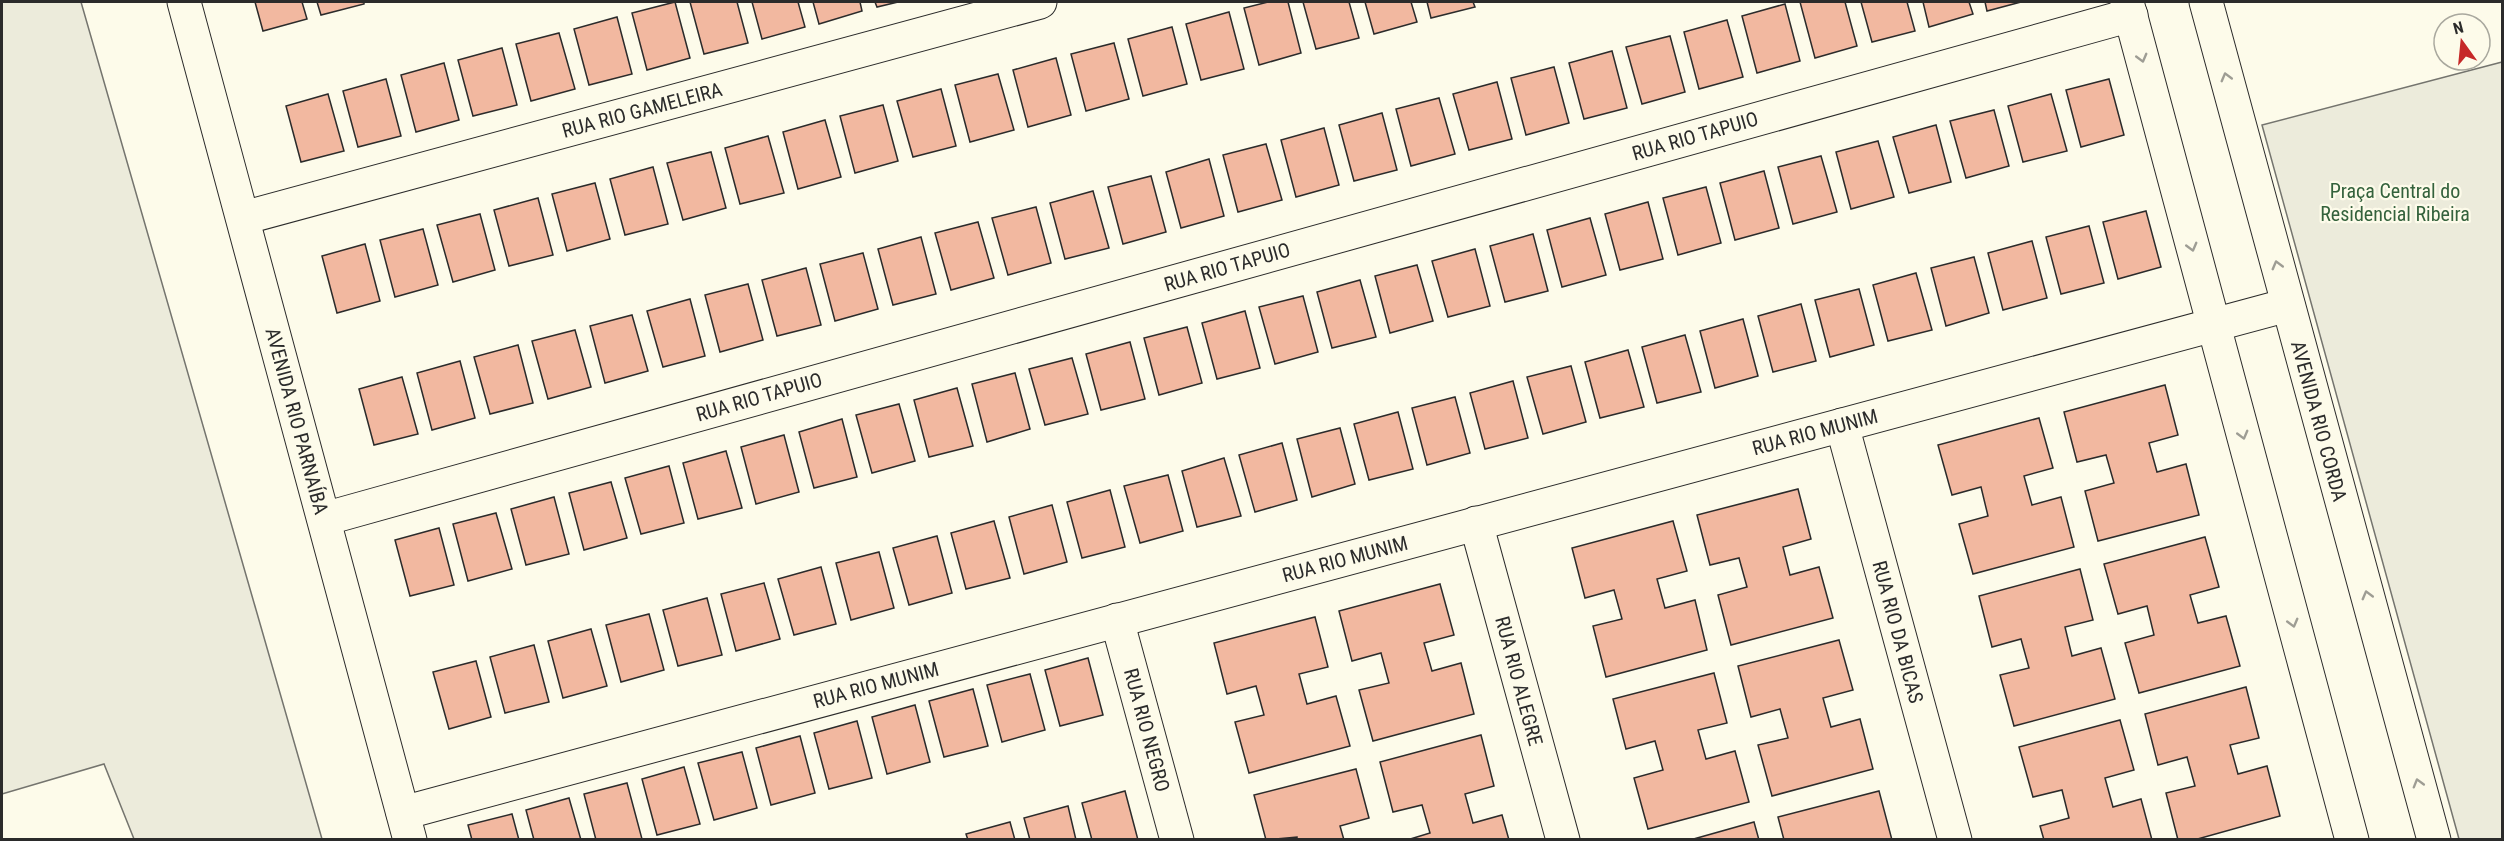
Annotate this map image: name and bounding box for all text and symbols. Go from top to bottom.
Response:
north arrow [2432,12,2492,72]
text: N [2451,18,2465,38]
one-way arrow [2135,53,2148,63]
one-way arrow [2221,72,2233,83]
street label: RUA RIO GAMELEIRA [559,77,725,143]
street label: RUA RIO TAPUIO [1629,107,1761,165]
park label: Praça Central do Residencial Ribeira [2320,179,2470,226]
street label: RUA RIO TAPUIO [1161,238,1293,296]
one-way arrow [2185,241,2198,251]
one-way arrow [2272,260,2284,271]
street label: AVENIDA RIO PARNAÍBA [261,325,334,517]
street label: AVENIDA RIO CORDA [2286,338,2352,504]
street label: RUA RIO TAPUIO [693,368,825,426]
street label: RUA RIO MUNIM [1750,404,1880,460]
one-way arrow [2235,430,2248,440]
street label: RUA RIO MUNIM [1280,531,1410,587]
street label: RUA RIO DA BICAS [1867,558,1929,706]
one-way arrow [2362,590,2374,601]
street label: RUA RIO ALEGRE [1490,613,1548,749]
one-way arrow [2286,618,2299,628]
street label: RUA RIO MUNIM [811,657,941,713]
street label: RUA RIO NEGRO [1119,666,1175,794]
one-way arrow [2413,778,2426,788]

